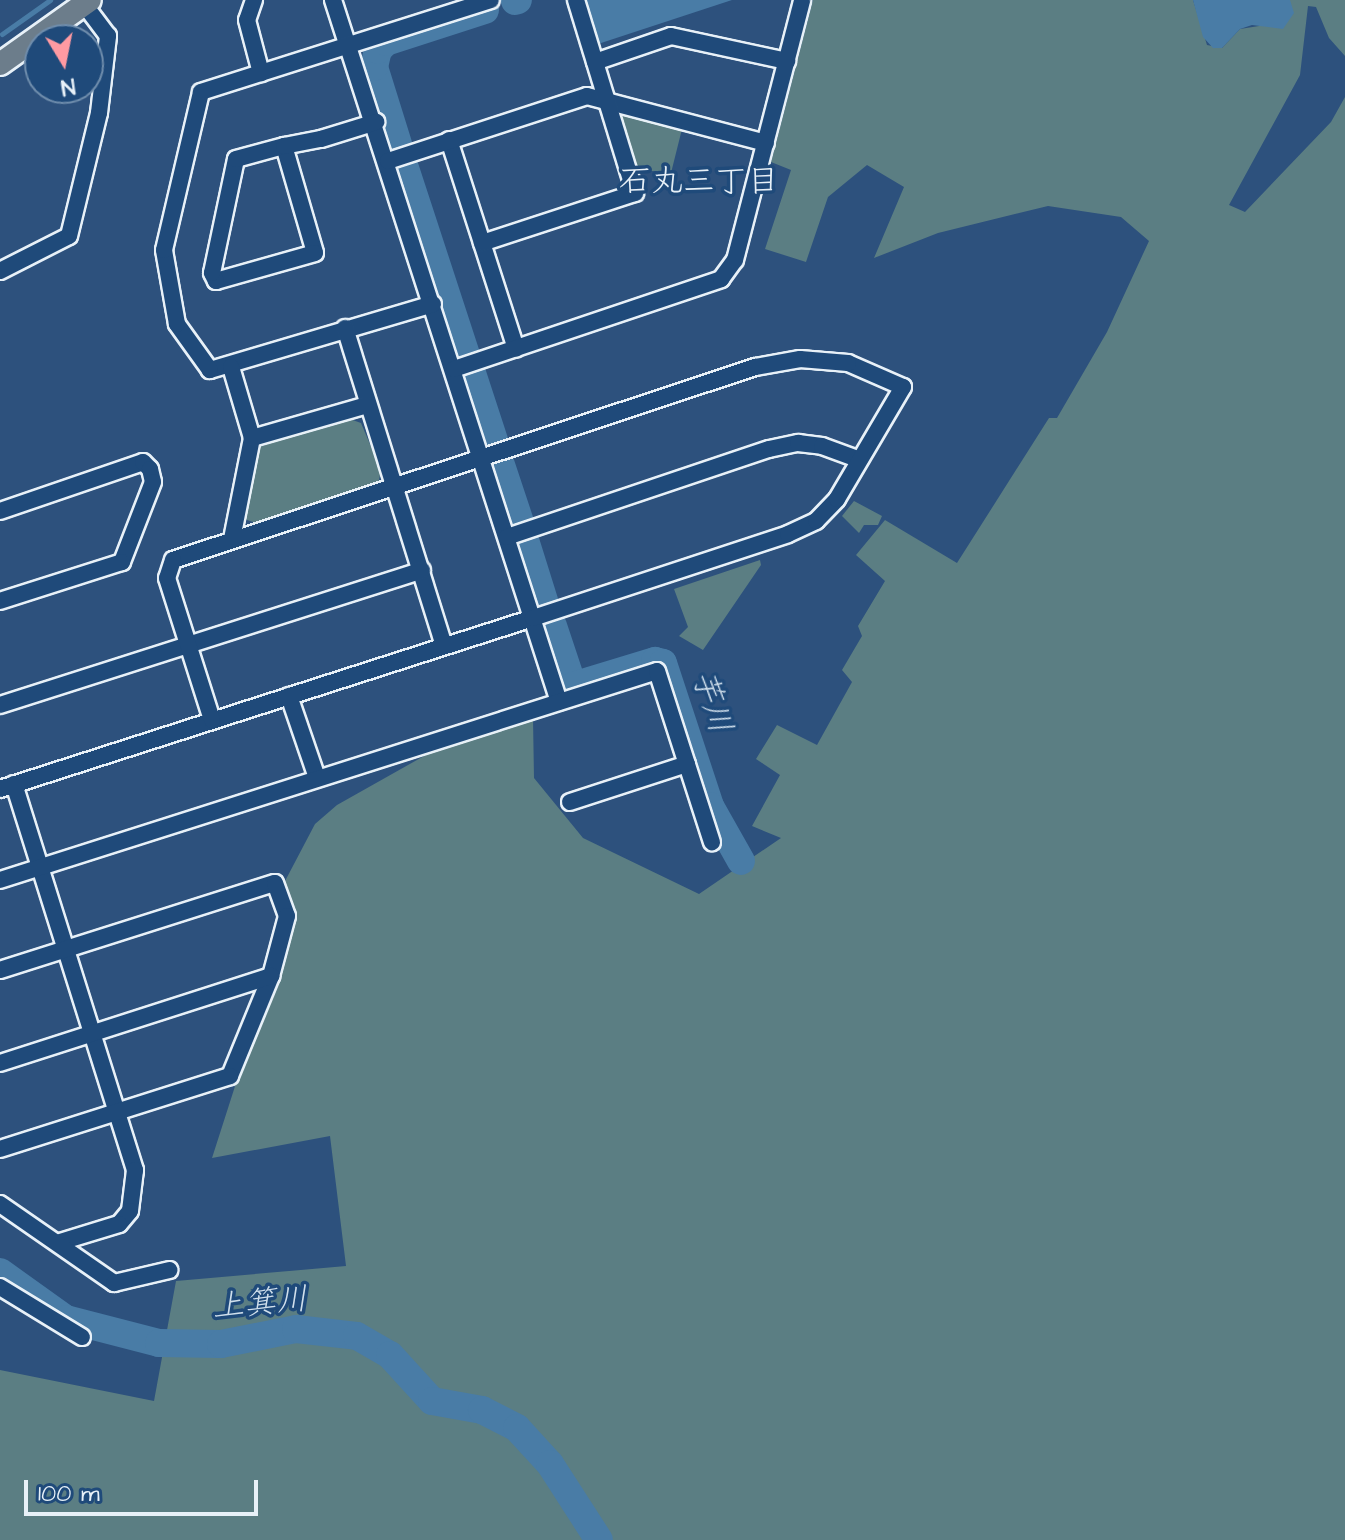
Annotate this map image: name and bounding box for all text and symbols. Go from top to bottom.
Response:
north arrow [24,24,104,104]
text: N [58,70,77,103]
district label: 石丸三丁目 [619,163,779,201]
water label: 芋川 [683,666,739,738]
water label: 上箕川 [211,1281,309,1327]
scale bar [28,1464,262,1514]
text: 100 m [38,1477,100,1511]

